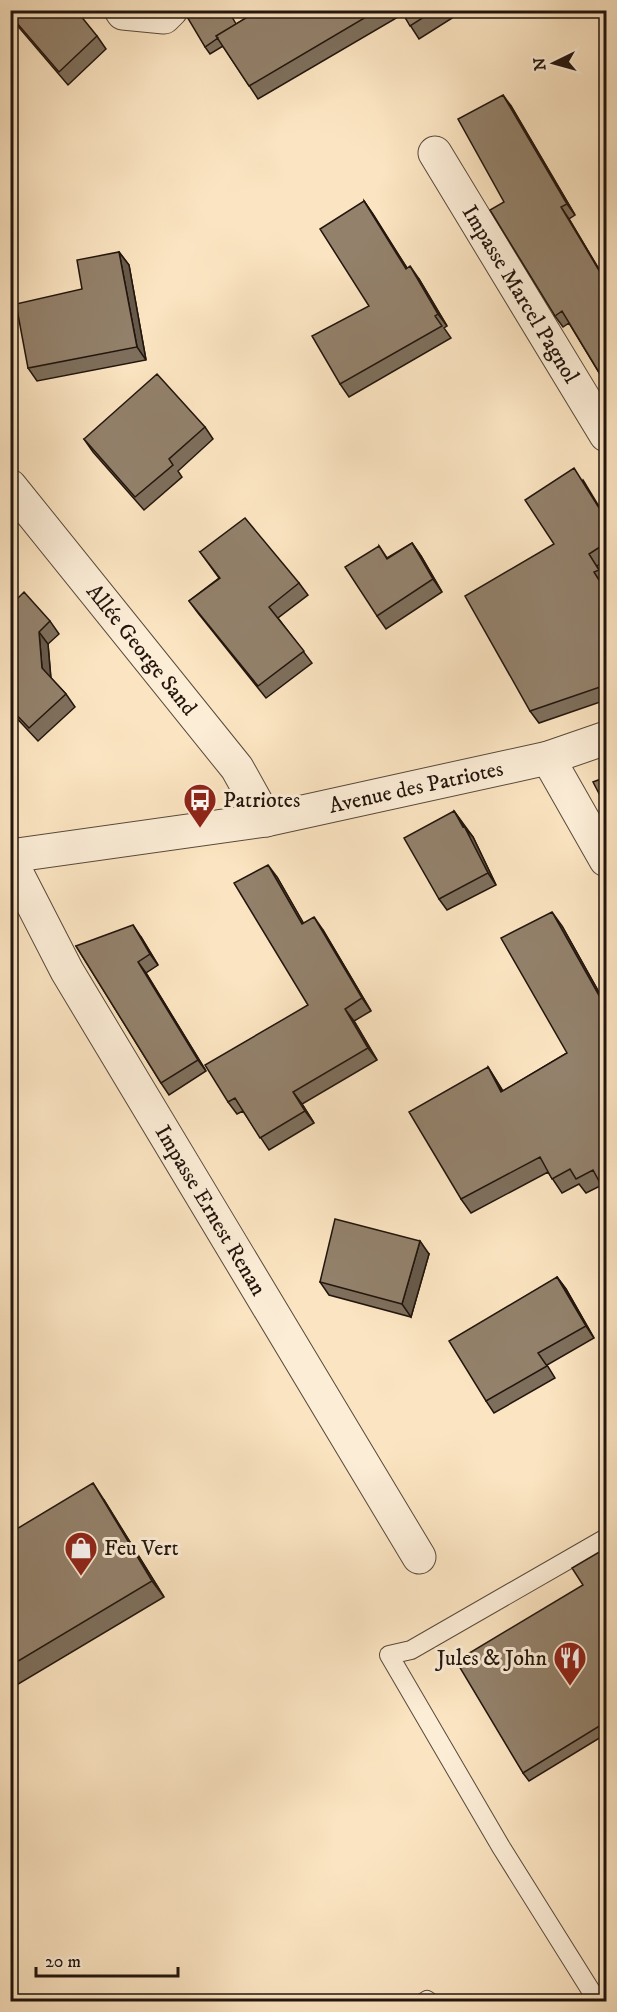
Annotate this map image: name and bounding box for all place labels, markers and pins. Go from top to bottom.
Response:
bus stop icon: Patriotes [182,782,218,829]
place label: Patriotes [223,787,300,814]
shop icon: Feu Vert [63,1530,99,1577]
place label: Feu Vert [104,1535,179,1562]
restaurant icon: Jules & John [552,1640,588,1687]
place label: Jules & John [435,1645,547,1672]

